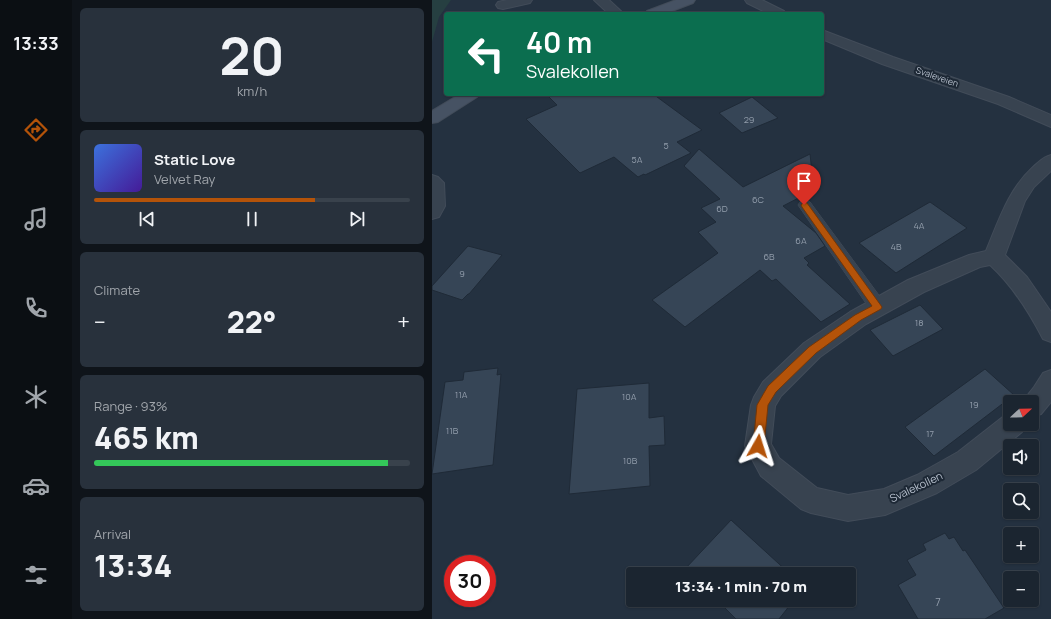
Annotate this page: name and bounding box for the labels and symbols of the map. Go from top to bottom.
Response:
street label: Svaleveien [914,63,960,90]
house number: 29 [744,113,754,126]
house number: 5 [663,139,669,152]
house number: 5A [632,153,643,166]
pin [787,164,821,205]
house number: 6C [752,193,765,206]
house number: 6D [716,202,728,215]
house number: 4A [913,219,925,232]
house number: 6A [795,234,807,247]
house number: 4B [891,240,902,253]
house number: 6B [763,250,775,263]
house number: 9 [459,267,465,280]
house number: 18 [915,316,923,329]
house number: 11A [455,388,468,401]
house number: 10A [622,390,637,403]
north arrow [1003,395,1039,431]
house number: 19 [969,398,979,411]
house number: 11B [446,424,459,437]
position arrow [737,425,779,467]
house number: 17 [926,427,934,440]
house number: 10B [623,454,638,467]
street label: Svalekollen [887,468,945,505]
speed limit sign: 30 [444,555,496,607]
house number: 7 [935,594,941,609]

